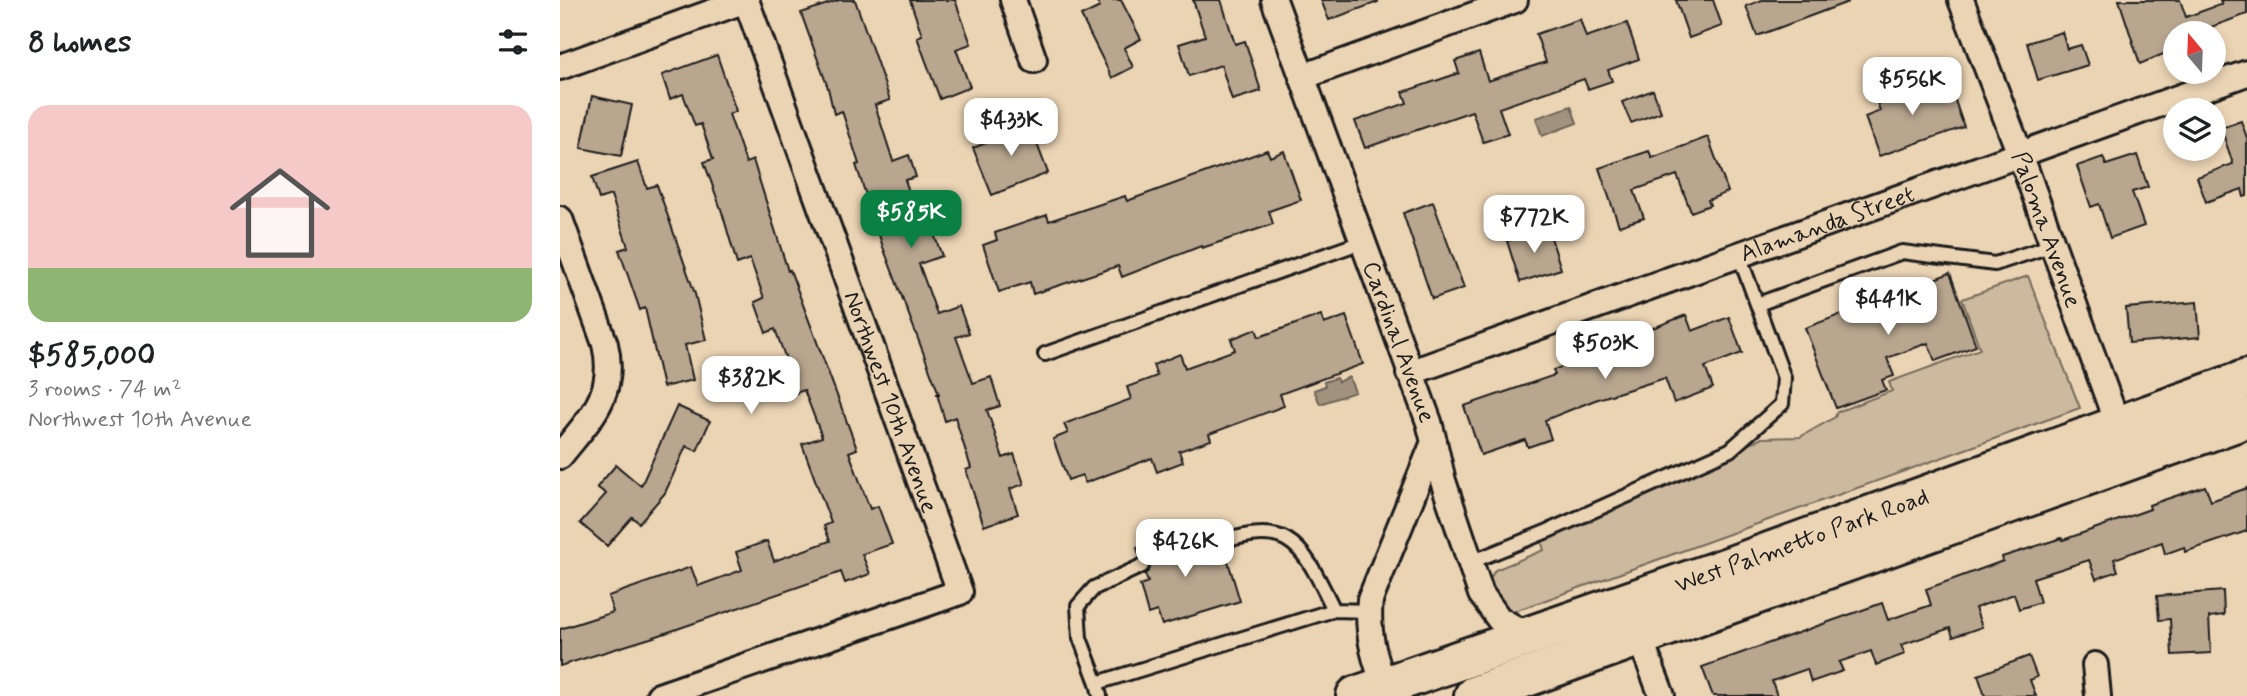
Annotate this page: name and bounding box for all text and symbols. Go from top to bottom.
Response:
north arrow [2163,21,2226,84]
map controls [2163,21,2226,161]
text: 8 homes [28,23,131,62]
icon: filters [494,23,532,61]
pin: $556K [1863,58,1961,117]
text: $556K [1879,65,1945,95]
button: layers [2163,98,2226,161]
pin: $433K [962,99,1060,158]
text: $433K [980,106,1042,136]
street label: Paloma Avenue [2003,148,2088,312]
icon: home [217,150,343,276]
street label: Alamanda Street [1736,179,1919,270]
pin: $585K [862,190,960,250]
pin: $772K [1485,196,1583,255]
text: $585K [877,198,945,228]
text: $772K [1500,203,1569,233]
street label: Cardinal Avenue [1354,257,1442,427]
pin: $441K [1839,278,1937,337]
text: $441K [1855,285,1921,315]
street label: Northwest 10th Avenue [836,287,944,518]
pin: $503K [1556,322,1654,381]
text: $503K [1572,329,1638,359]
text: $585,000 [28,336,155,375]
pin: $382K [702,356,800,416]
text: $382K [718,364,784,394]
text: 3 rooms · 74 m² [28,375,182,405]
text: Northwest 10th Avenue [28,405,252,435]
street label: West Palmetto Park Road [1671,482,1933,601]
pin: $426K [1136,520,1234,579]
text: $426K [1152,527,1218,557]

